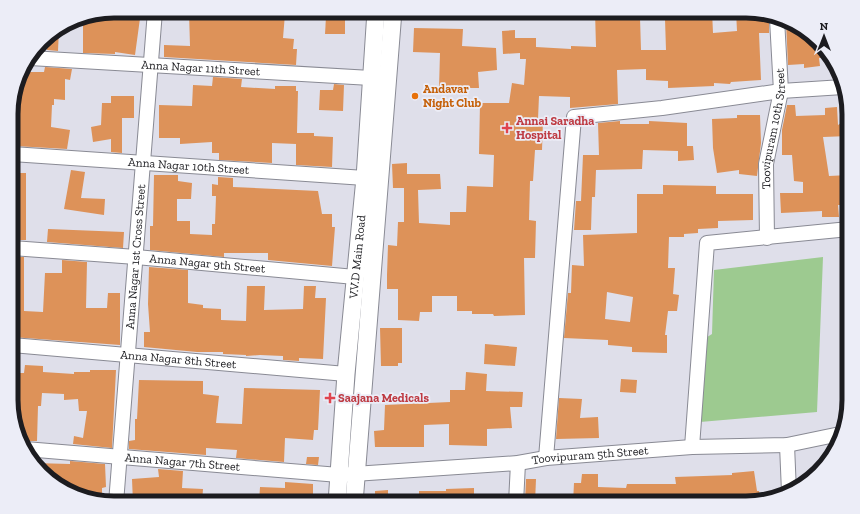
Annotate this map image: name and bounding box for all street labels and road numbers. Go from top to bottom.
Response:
street label: Anna Nagar 11th Street [141,58,261,79]
street label: Toovipuram 10th Street [759,67,788,189]
street label: Anna Nagar 10th Street [128,155,250,177]
street label: Anna Nagar 1st Cross Street [123,183,148,330]
street label: V.V.D Main Road [346,214,368,300]
street label: Anna Nagar 9th Street [149,251,266,276]
street label: Anna Nagar 8th Street [120,347,237,371]
street label: Toovipuram 5th Street [530,443,649,467]
street label: Anna Nagar 7th Street [124,450,241,474]

